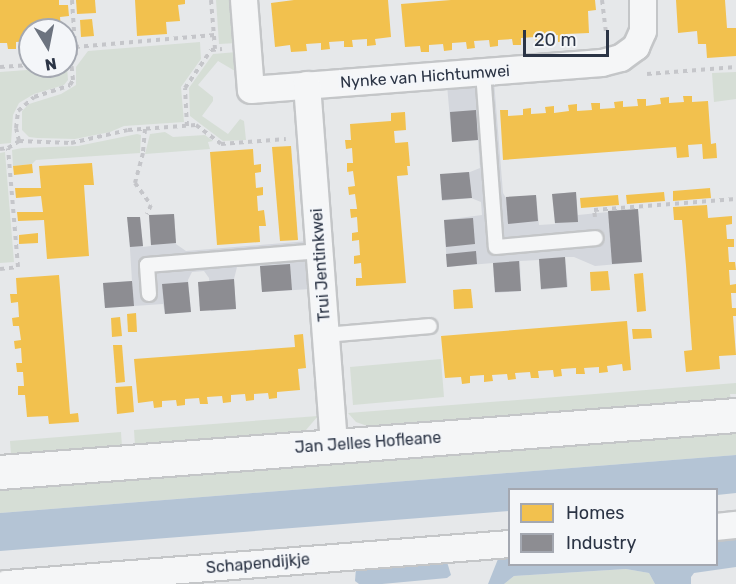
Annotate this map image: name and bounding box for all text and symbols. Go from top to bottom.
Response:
north arrow [18,18,78,78]
scale bar [526,18,612,56]
text: 20 m [534,29,576,51]
text: N [44,54,58,75]
street label: Nynke van Hichtumwei [339,61,511,93]
street label: Trui Jentinkwei [307,208,335,322]
street label: Jan Jelles Hofleane [294,428,442,458]
legend [508,488,718,566]
text: Homes [566,502,624,524]
text: Industry [566,532,636,554]
street label: Schapendijkje [205,550,311,578]

